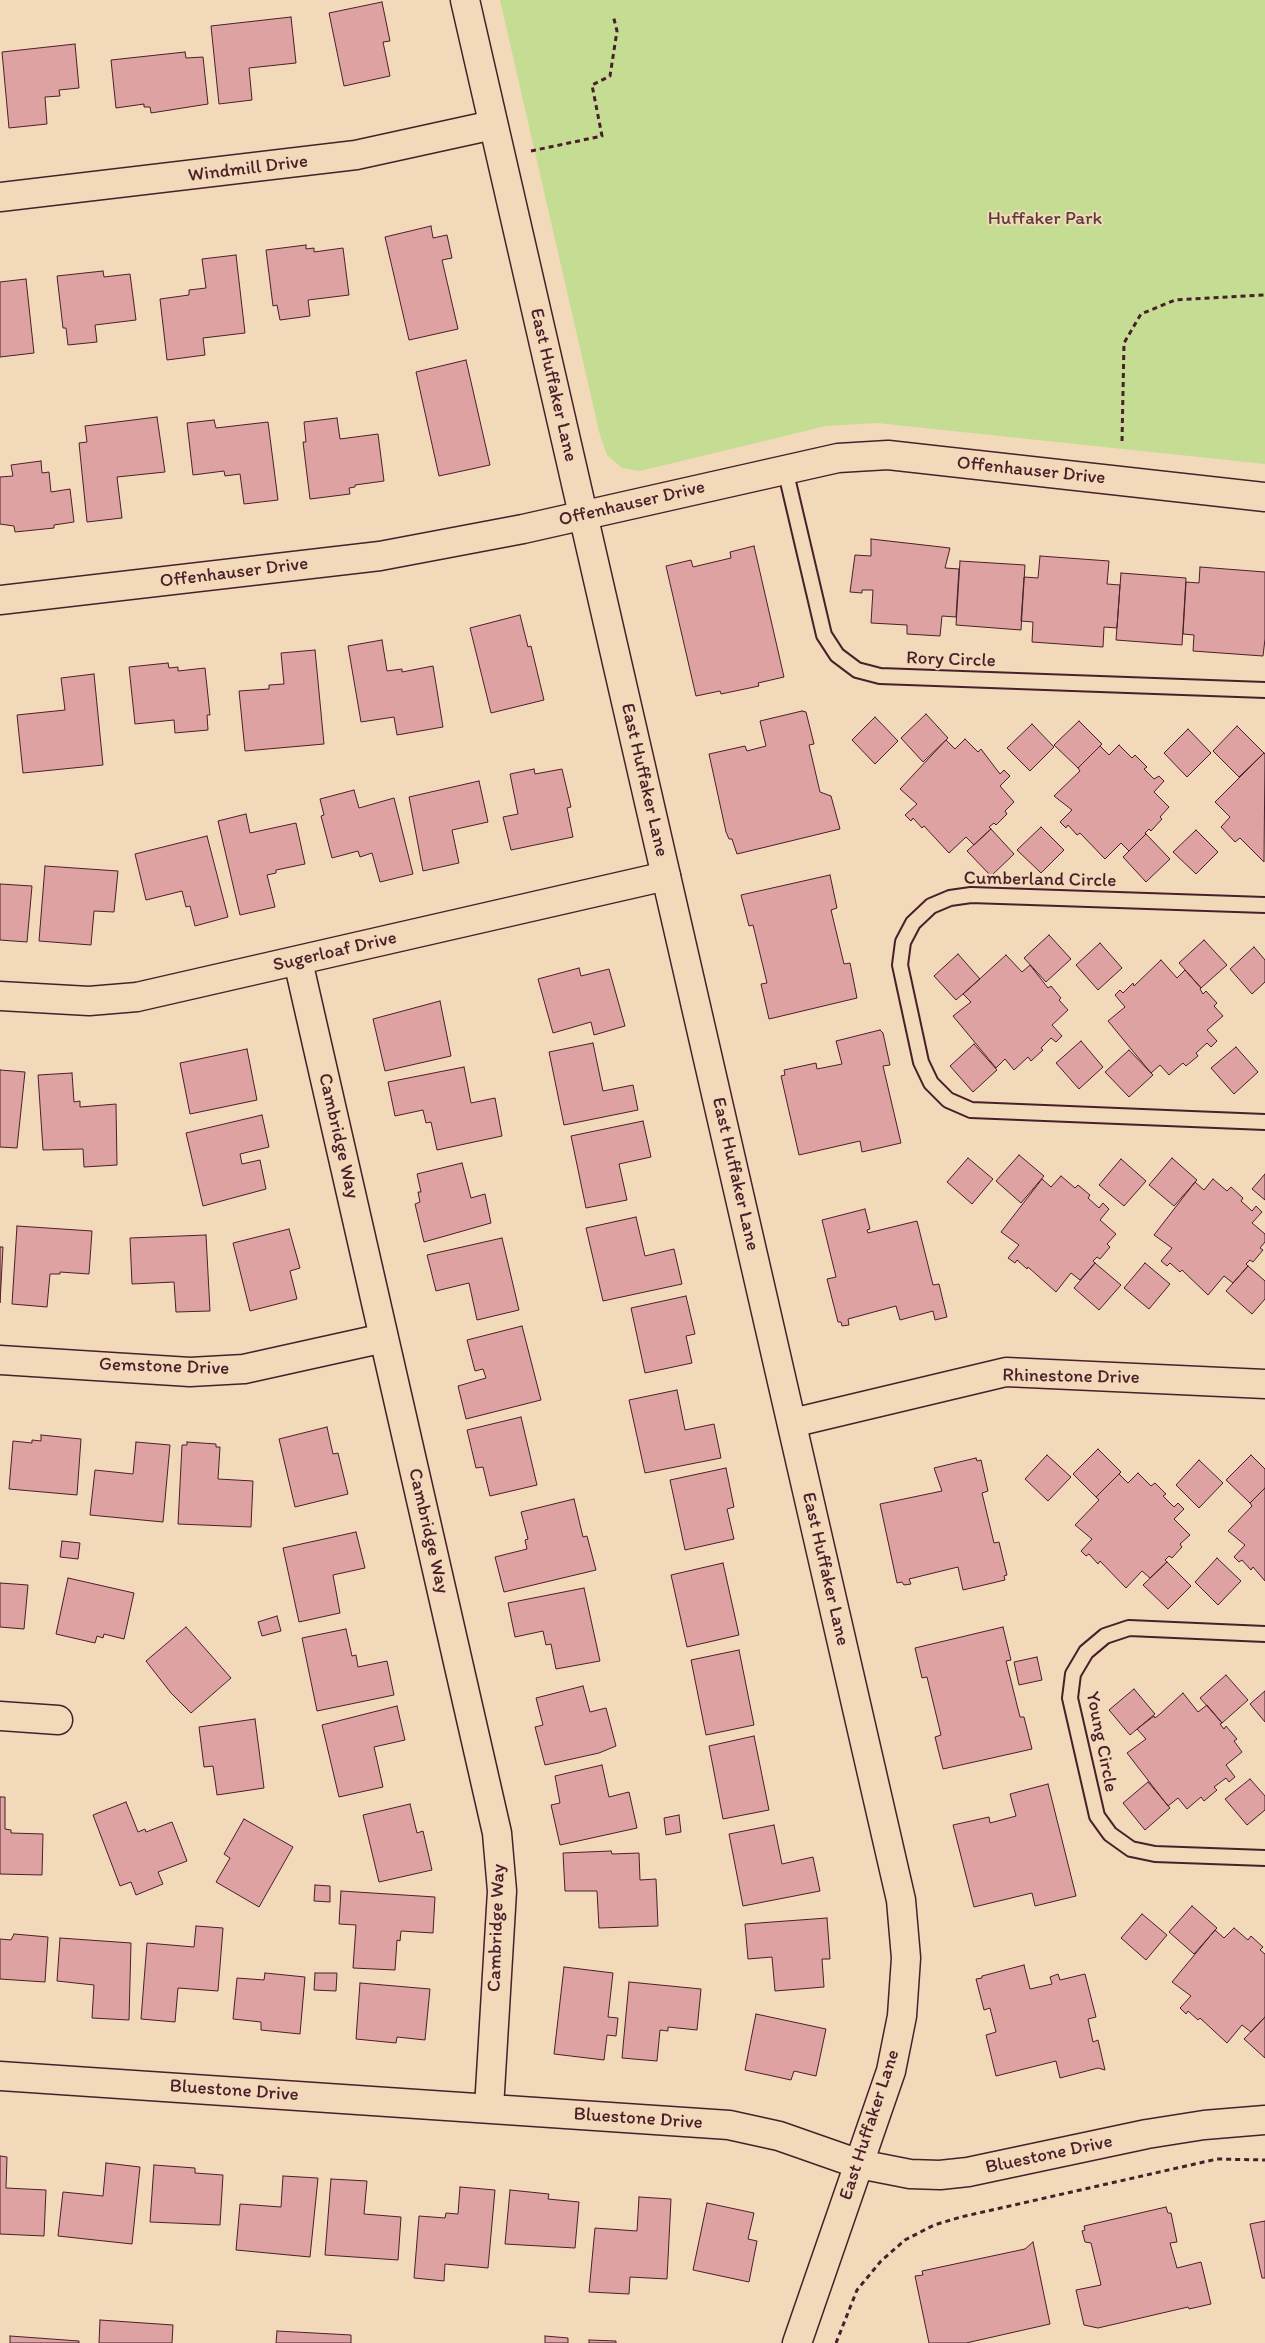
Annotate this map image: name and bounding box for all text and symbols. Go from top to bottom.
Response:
street label: Windmill Drive [187,150,309,188]
park label: Huffaker Park [988,208,1102,230]
street label: East Huffaker Lane [524,306,582,464]
street label: Offenhauser Drive [956,452,1106,490]
street label: Offenhauser Drive [557,476,707,532]
street label: Offenhauser Drive [159,553,309,593]
street label: Rory Circle [906,647,996,673]
street label: East Huffaker Lane [615,701,673,859]
street label: Cumberland Circle [963,867,1117,893]
street label: Sugerloaf Drive [271,927,399,977]
street label: Cambridge Way [312,1071,364,1201]
street label: East Huffaker Lane [706,1095,764,1253]
street label: Gemstone Drive [98,1353,230,1381]
street label: Rhinestone Drive [1002,1364,1140,1390]
street label: Cambridge Way [402,1466,454,1596]
street label: East Huffaker Lane [796,1490,854,1648]
street label: Young Circle [1080,1690,1122,1794]
street label: Cambridge Way [483,1864,511,1992]
street label: East Huffaker Lane [835,2047,905,2203]
street label: Bluestone Drive [169,2075,299,2107]
street label: Bluestone Drive [573,2103,703,2135]
street label: Bluestone Drive [983,2130,1115,2180]

